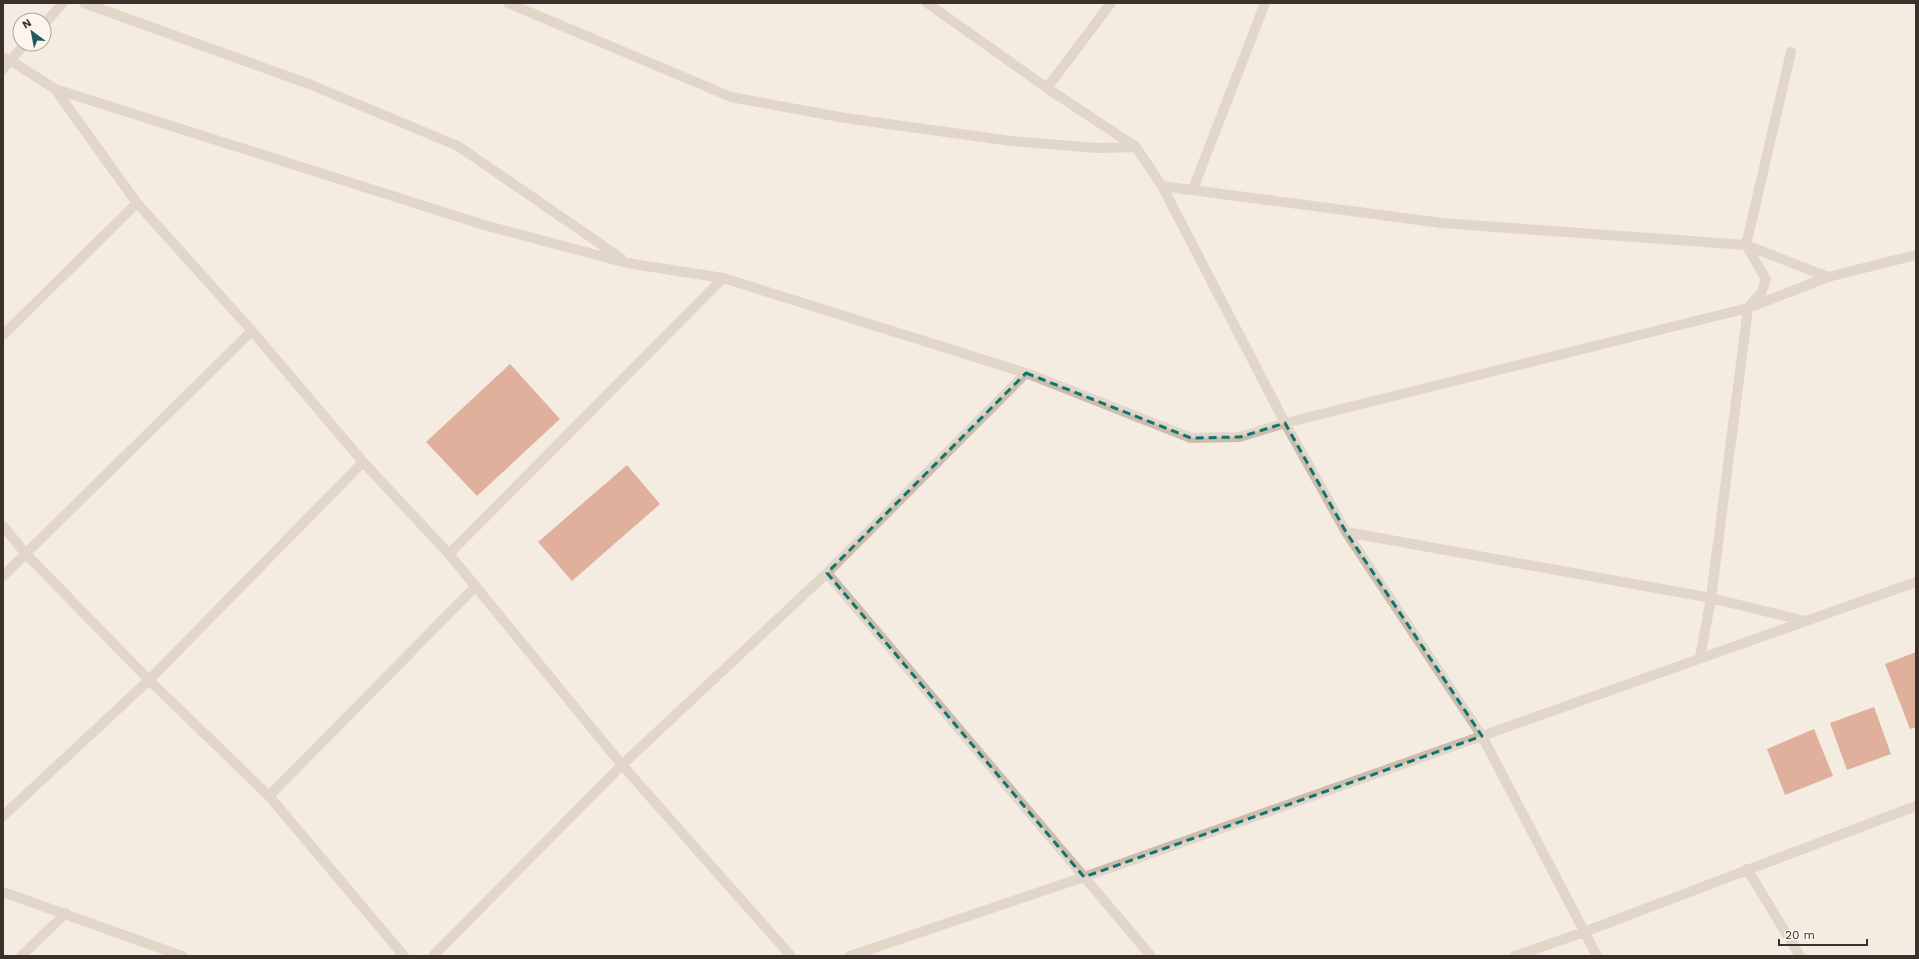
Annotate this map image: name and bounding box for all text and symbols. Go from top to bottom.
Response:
north arrow [12,12,52,52]
text: N [20,16,34,32]
scale bar [1779,921,1867,947]
text: 20 m [1785,928,1815,942]

